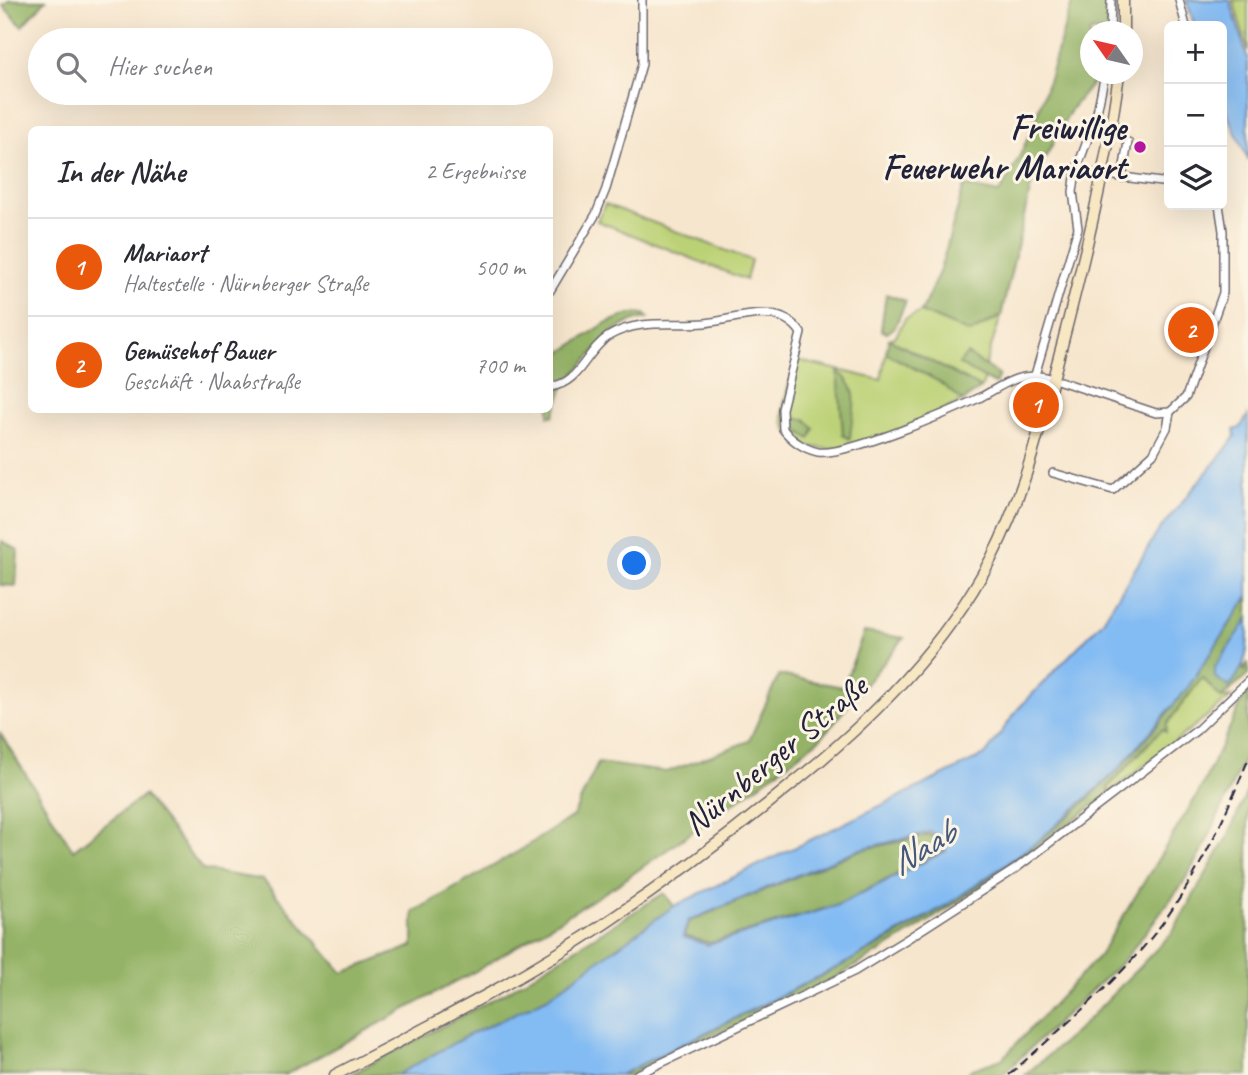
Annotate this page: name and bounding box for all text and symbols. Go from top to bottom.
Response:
north arrow [1080,21,1143,84]
map controls [1164,21,1227,210]
button: + [1164,21,1227,84]
search box [28,28,553,105]
icon: search [52,48,90,86]
text: Hier suchen [108,50,212,83]
button: − [1164,84,1227,147]
place label: Freiwillige Feuerwehr Mariaort [882,105,1129,190]
marker: Freiwillige Feuerwehr Mariaort [1132,139,1148,155]
button: layers [1164,147,1227,210]
text: In der Nähe [56,153,185,191]
text: 2 Ergebnisse [425,157,525,186]
text: Mariaort [123,236,206,269]
text: 1 [74,253,84,282]
text: 500 m [476,253,525,282]
text: Haltestelle · Nürnberger Straße [123,269,368,298]
pin: 2 [1168,304,1214,356]
text: Gemüsehof Bauer [123,334,274,367]
text: 2 [74,351,84,380]
text: 700 m [476,351,525,380]
text: Geschäft · Naabstraße [123,367,300,396]
pin: 1 [1013,379,1059,431]
your location [617,546,651,580]
street label: Nürnberger Straße [673,663,879,845]
water label: Naab [880,806,968,885]

